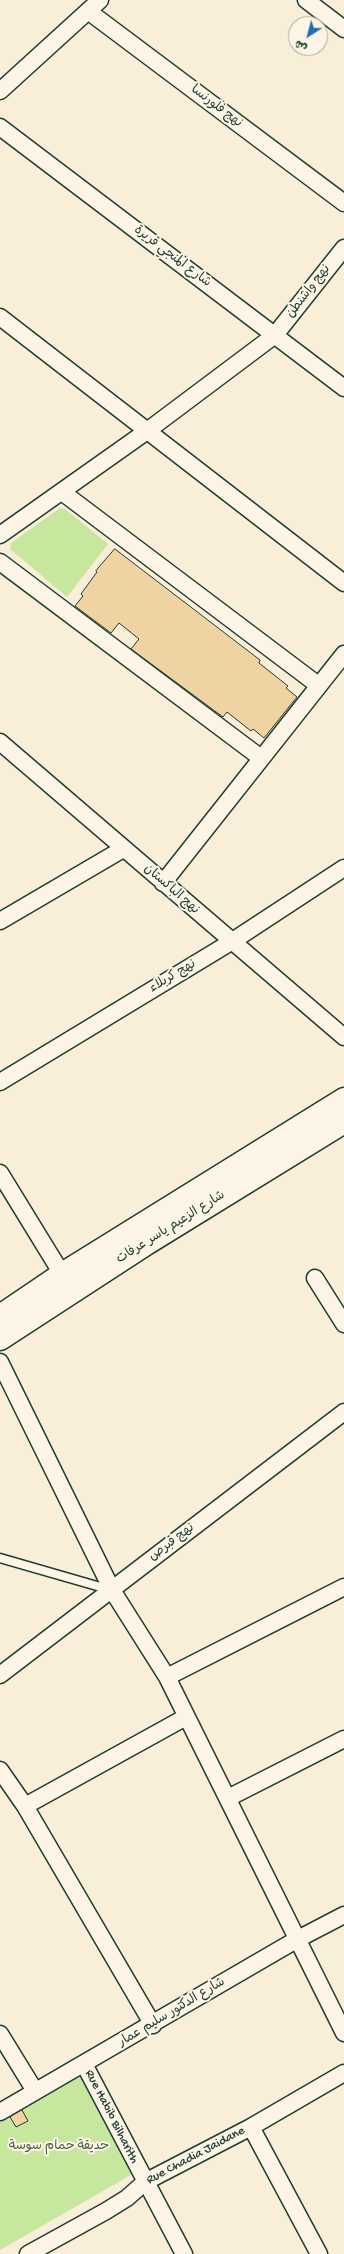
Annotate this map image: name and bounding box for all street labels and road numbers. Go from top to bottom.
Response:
street label: نهج فلورنسا [187,82,245,132]
street label: شارع المنجي قريرة [130,223,214,291]
street label: نهج واشنطن [283,262,335,322]
street label: نهج الباكستان [140,862,202,918]
street label: نهج كربلاء [147,957,199,997]
street label: شارع الزعيم ياسر عرفات [114,1188,228,1268]
street label: نهج قبرص [146,1521,198,1565]
street label: شارع الدكتور سليم عمار [116,1975,228,2051]
street label: Rue Habib Bilharith [81,2067,141,2167]
street label: Rue Chadia Jaidane [144,2123,248,2189]

